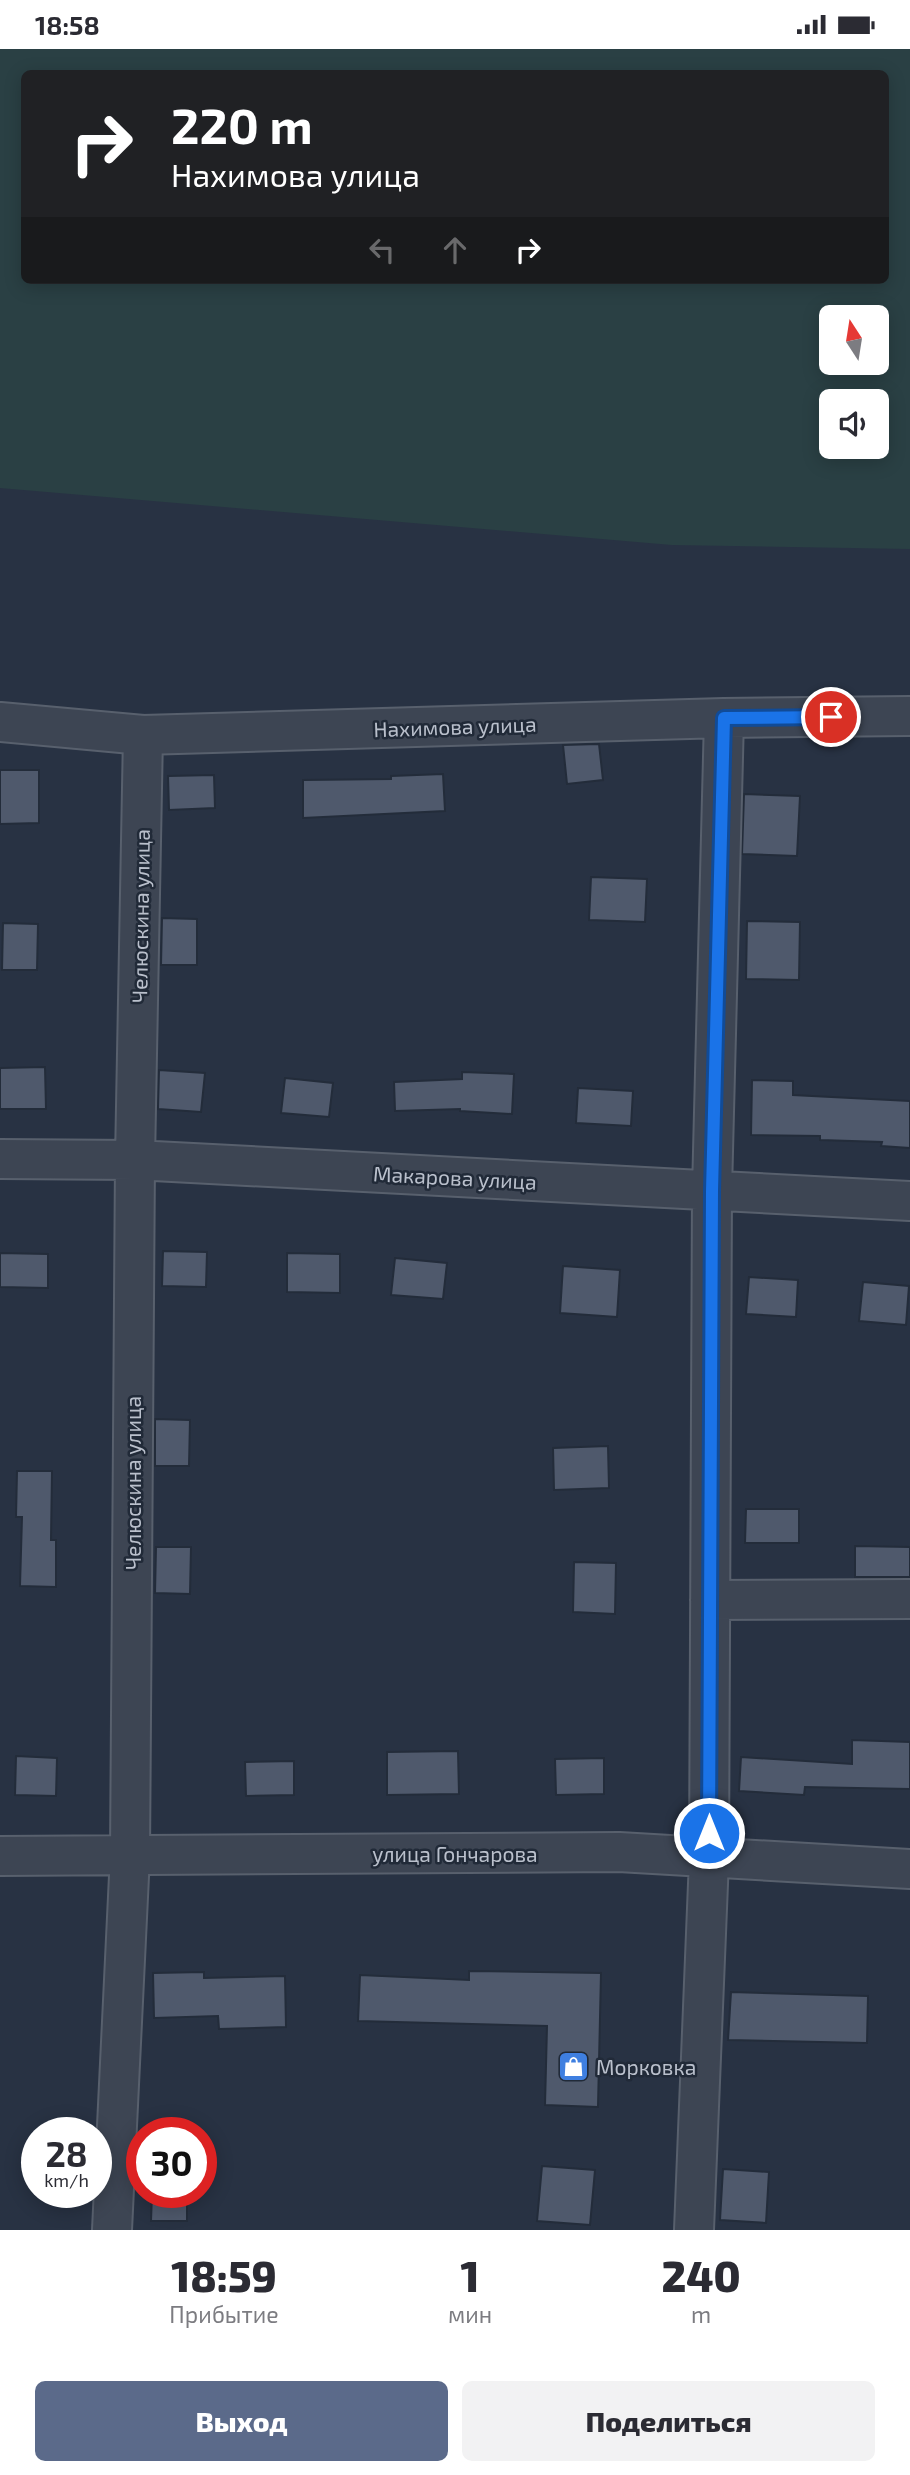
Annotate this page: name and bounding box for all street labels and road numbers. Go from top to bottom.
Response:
street label: Нахимова улица [373,711,537,742]
street label: Челюскина улица [126,829,155,1003]
street label: Макарова улица [373,1160,537,1195]
street label: Челюскина улица [120,1396,146,1570]
street label: улица Гончарова [372,1841,538,1867]

